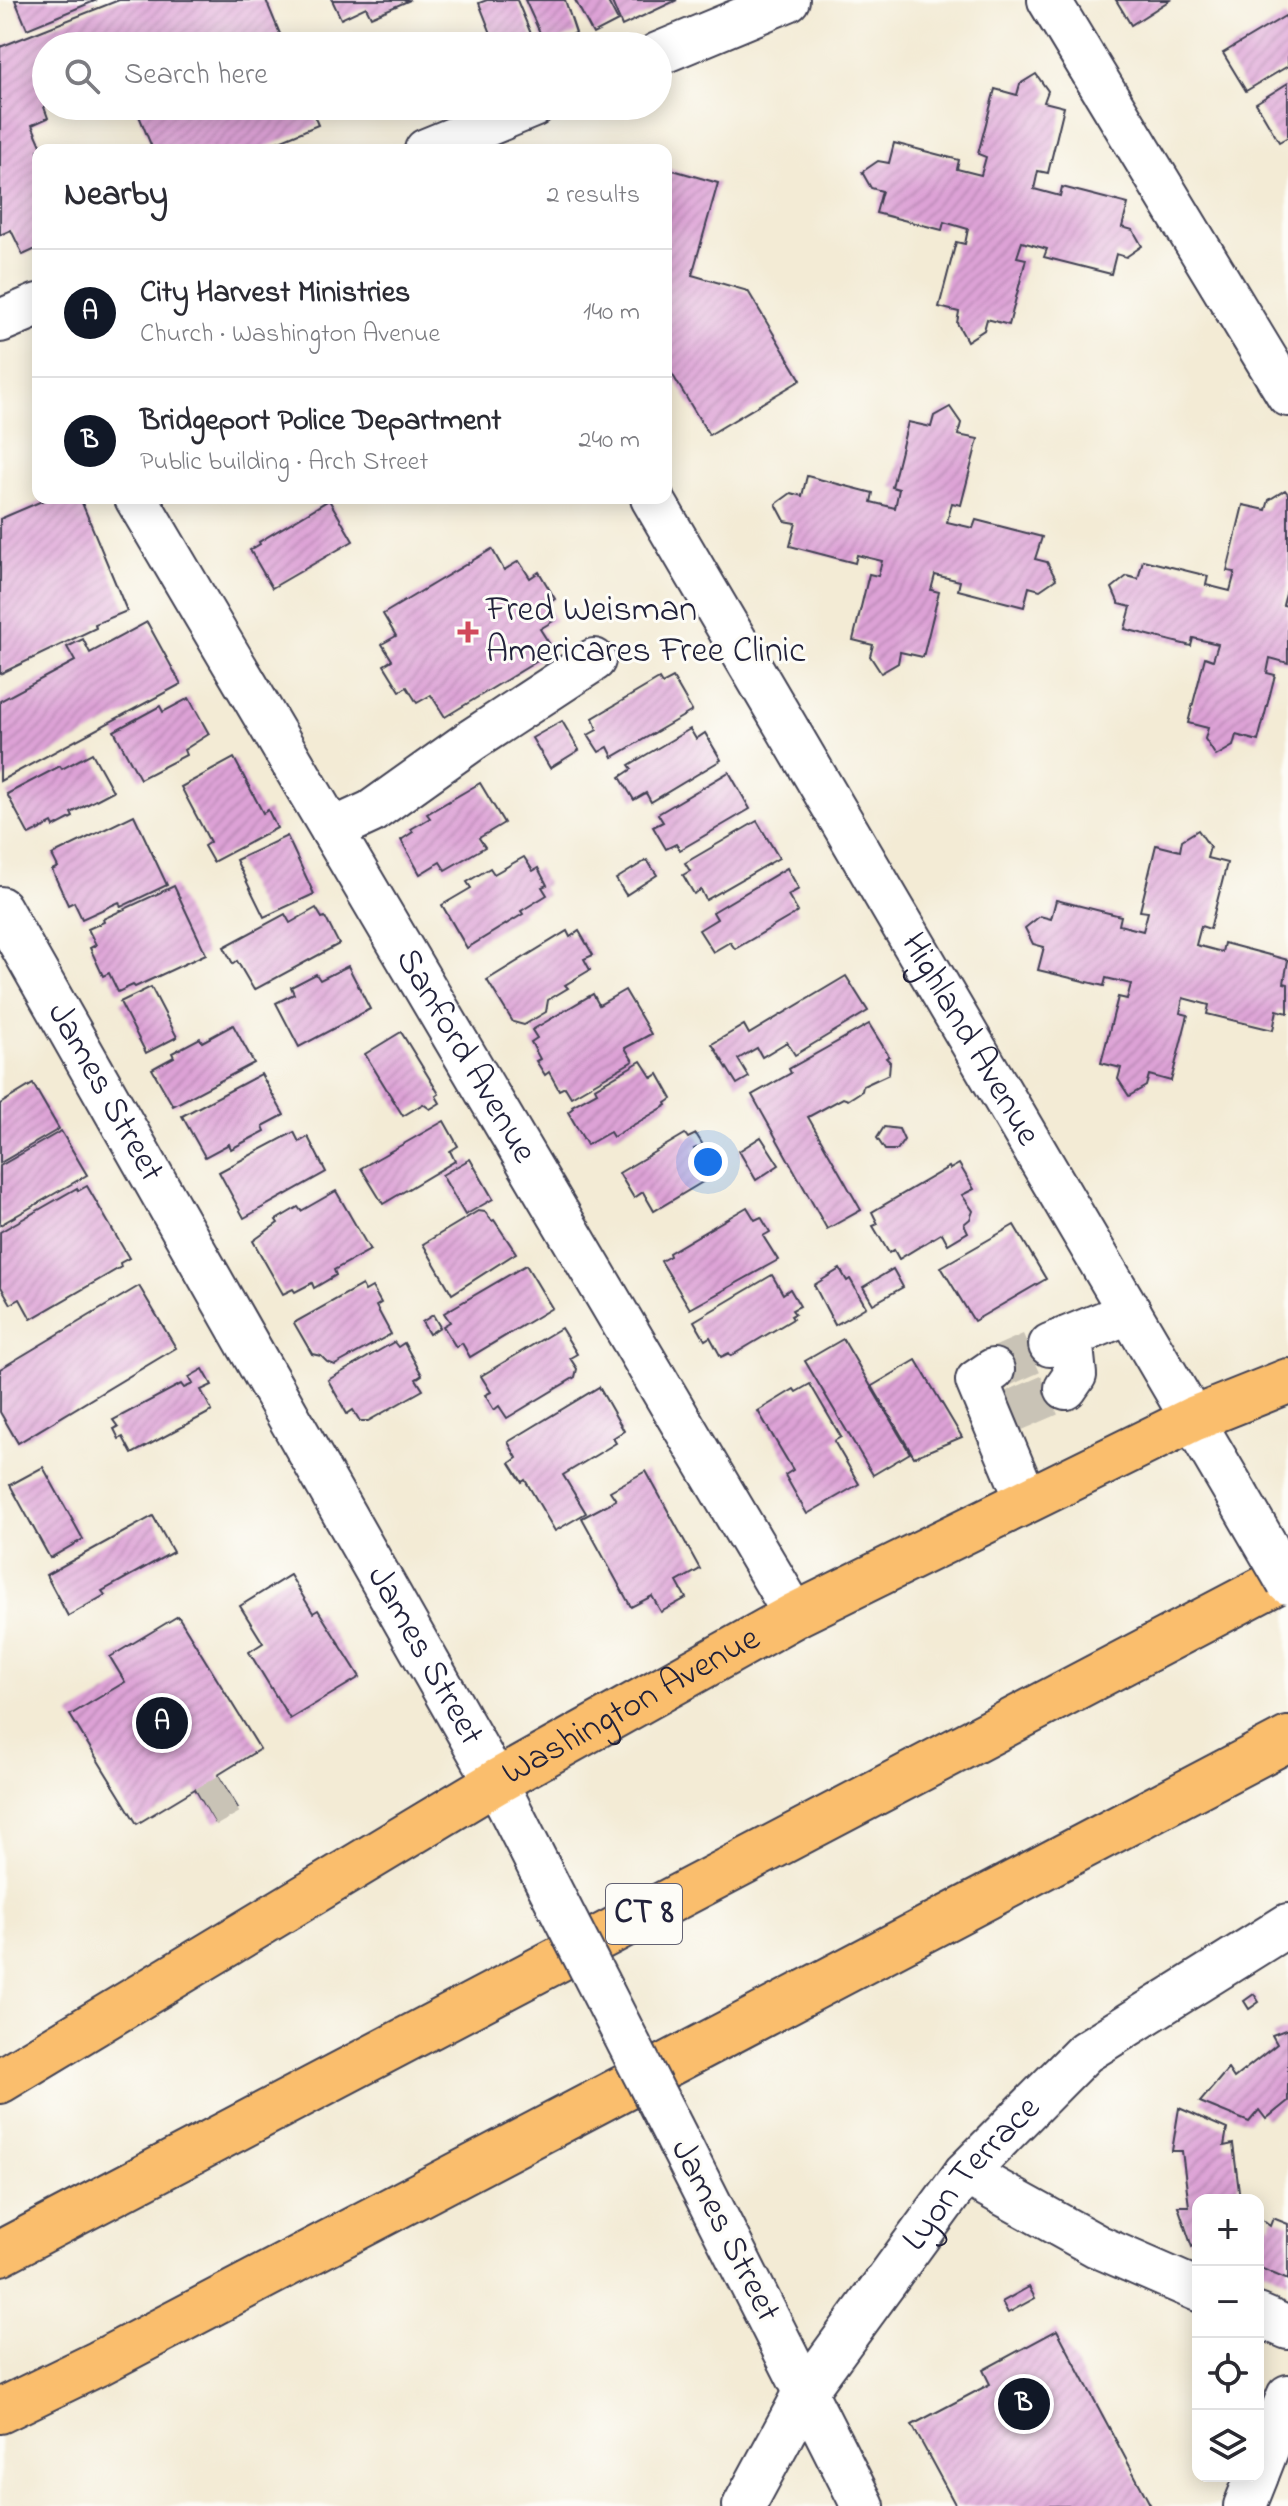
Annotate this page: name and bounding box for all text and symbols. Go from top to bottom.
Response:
search box [32,32,672,120]
icon: search [60,54,104,98]
text: Search here [124,54,268,98]
text: Nearby [64,171,168,221]
text: 2 results [547,177,640,215]
text: City Harvest Ministries [140,272,410,316]
text: A [82,294,98,332]
text: 140 m [583,294,640,332]
text: Church · Washington Avenue [140,316,440,354]
text: Bridgeport Police Department [140,400,501,444]
text: B [81,422,99,460]
text: 240 m [578,422,640,460]
text: Public building · Arch Street [140,444,428,482]
place label: Fred Weisman Americares Free Clinic [485,585,805,679]
marker: Fred Weisman Americares Free Clinic [457,621,479,643]
street label: Highland Avenue [886,923,1054,1157]
street label: Sanford Avenue [381,939,550,1174]
street label: James Street [32,993,177,1192]
your location [688,1142,728,1182]
street label: James Street [352,1556,497,1756]
street label: Washington Avenue [492,1613,771,1800]
pin: A [136,1693,188,1753]
road number: CT 8 [606,1884,682,1944]
street label: Lyon Terrace [890,2084,1054,2263]
street label: James Street [655,2130,793,2332]
map controls [1192,2194,1264,2482]
button: + [1192,2194,1264,2266]
button: − [1192,2266,1264,2338]
button: locate [1192,2338,1264,2410]
pin: B [998,2374,1050,2434]
button: layers [1192,2410,1264,2482]

